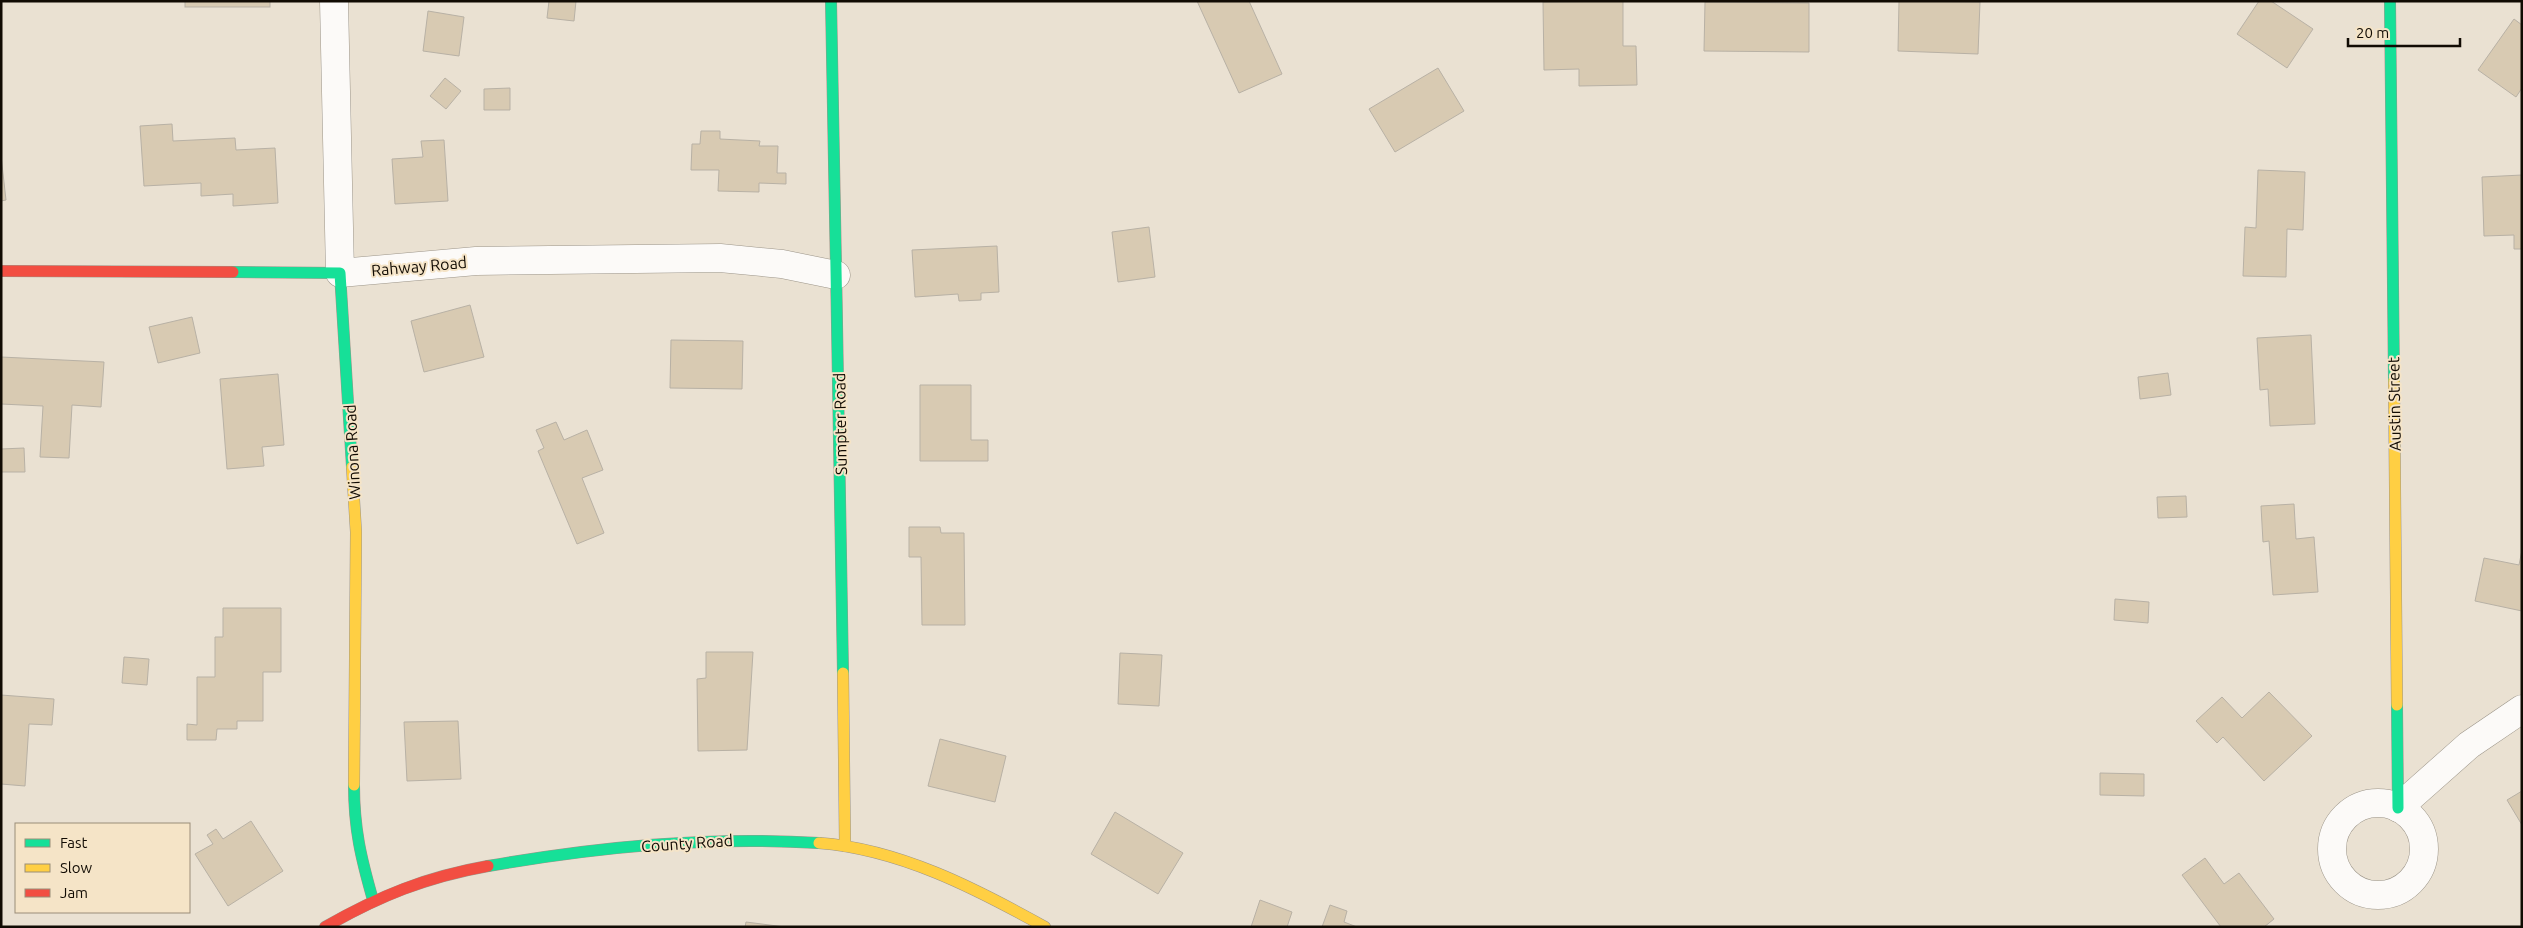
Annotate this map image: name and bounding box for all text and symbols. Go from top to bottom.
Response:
scale bar [2348,15,2460,47]
text: 20 m [2356,24,2389,41]
street label: Rahway Road [370,253,468,279]
street label: Austin Street [2384,356,2404,451]
street label: Sumpter Road [830,373,850,475]
street label: Winona Road [341,404,363,500]
legend [15,823,190,913]
street label: County Road [640,831,734,855]
text: Fast [60,834,88,851]
text: Slow [60,859,93,876]
text: Jam [60,884,88,901]

